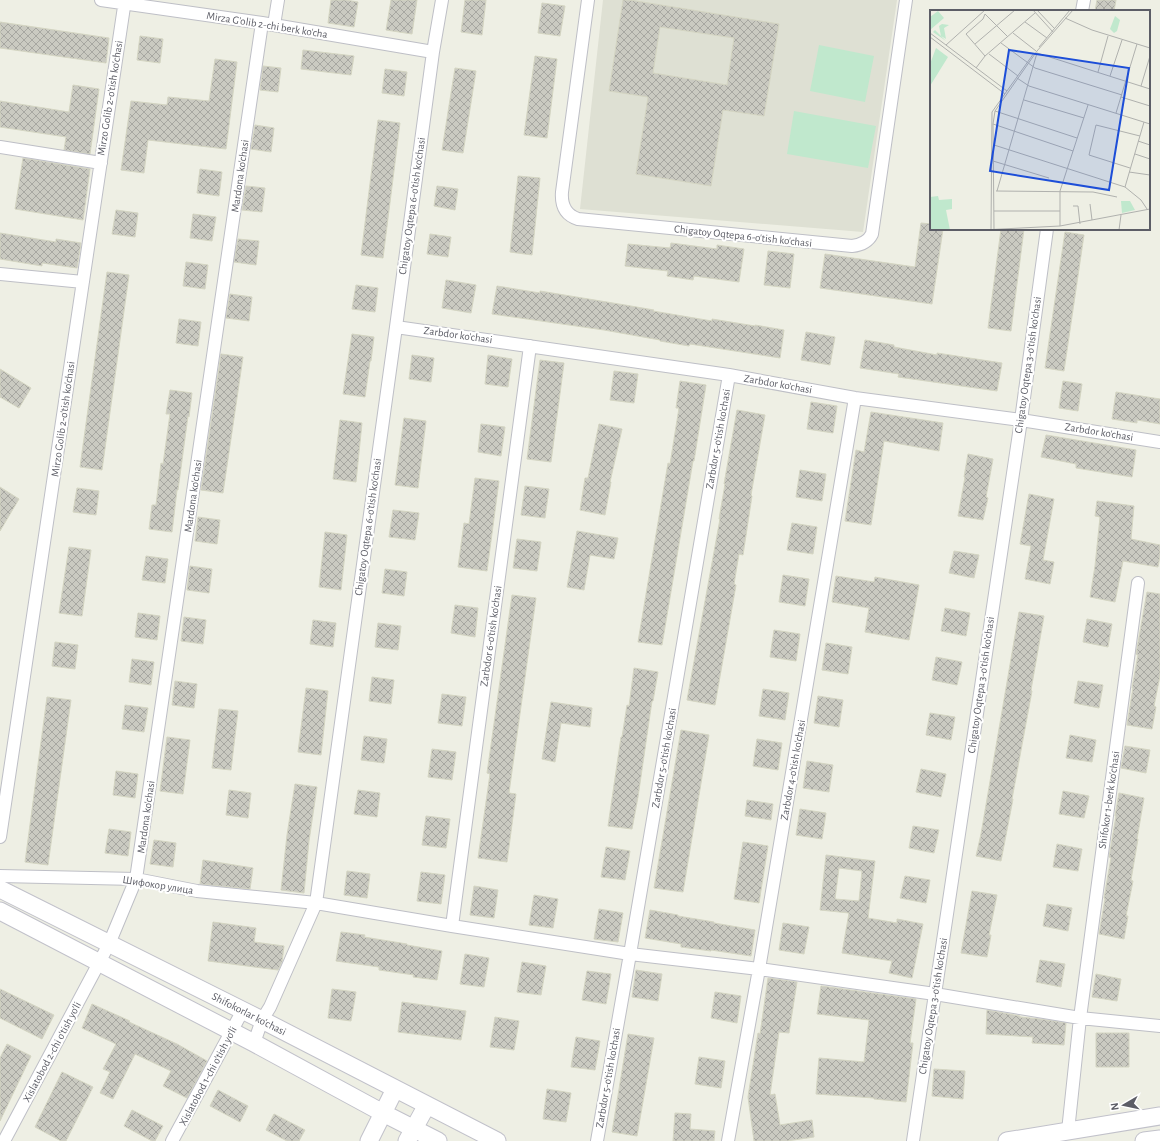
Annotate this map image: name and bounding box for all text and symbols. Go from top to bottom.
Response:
street label: Mirza G'olib 2-chi berk ko'cha [206,10,328,40]
inset map [930,10,1150,230]
street label: Mirzo Golib 2-o'tish ko'chasi [95,40,125,156]
street label: Chigatoy Oqtepa 6-o'tish ko'chasi [397,137,427,275]
street label: Mardona ko'chasi [229,139,251,213]
street label: Chigatoy Oqtepa 6-o'tish ko'chasi [674,223,812,249]
street label: Chigatoy Oqtepa 3-o'tish ko'chasi [1013,296,1043,434]
street label: Zarbdor ko'chasi [423,325,493,345]
street label: Mirzo Golib 2-o'tish ko'chasi [49,361,77,477]
street label: Zarbdor ko'chasi [743,373,813,395]
street label: Zarbdor 5-o'tish ko'chasi [704,388,732,490]
street label: Zarbdor ko'chasi [1064,421,1134,443]
street label: Chigatoy Oqtepa 6-o'tish ko'chasi [353,458,383,596]
street label: Mardona ko'chasi [182,459,204,533]
street label: Zarbdor 6-o'tish ko'chasi [478,585,504,687]
street label: Chigatoy Oqtepa 3-o'tish ko'chasi [966,616,996,754]
street label: Zarbdor 5-o'tish ko'chasi [650,707,678,809]
street label: Zarbdor 4-o'tish ko'chasi [779,719,807,821]
street label: Shifokor 1-berk ko'chasi [1097,750,1121,850]
street label: Mardona ko'chasi [135,780,157,854]
street label: Шифокор улица [122,874,194,896]
street label: Chigatoy Oqtepa 3-o'tish ko'chasi [917,937,949,1075]
street label: Shifokorlar ko'chasi [210,991,288,1037]
street label: Xislatobod 2-chi o'tish yo'li [21,1000,83,1104]
street label: Xislatobod 1-chi o'tish yo'li [177,1025,239,1127]
street label: Zarbdor 5-o'tish ko'chasi [594,1027,622,1129]
north arrow [1104,1085,1144,1125]
text: N [1109,1102,1121,1111]

